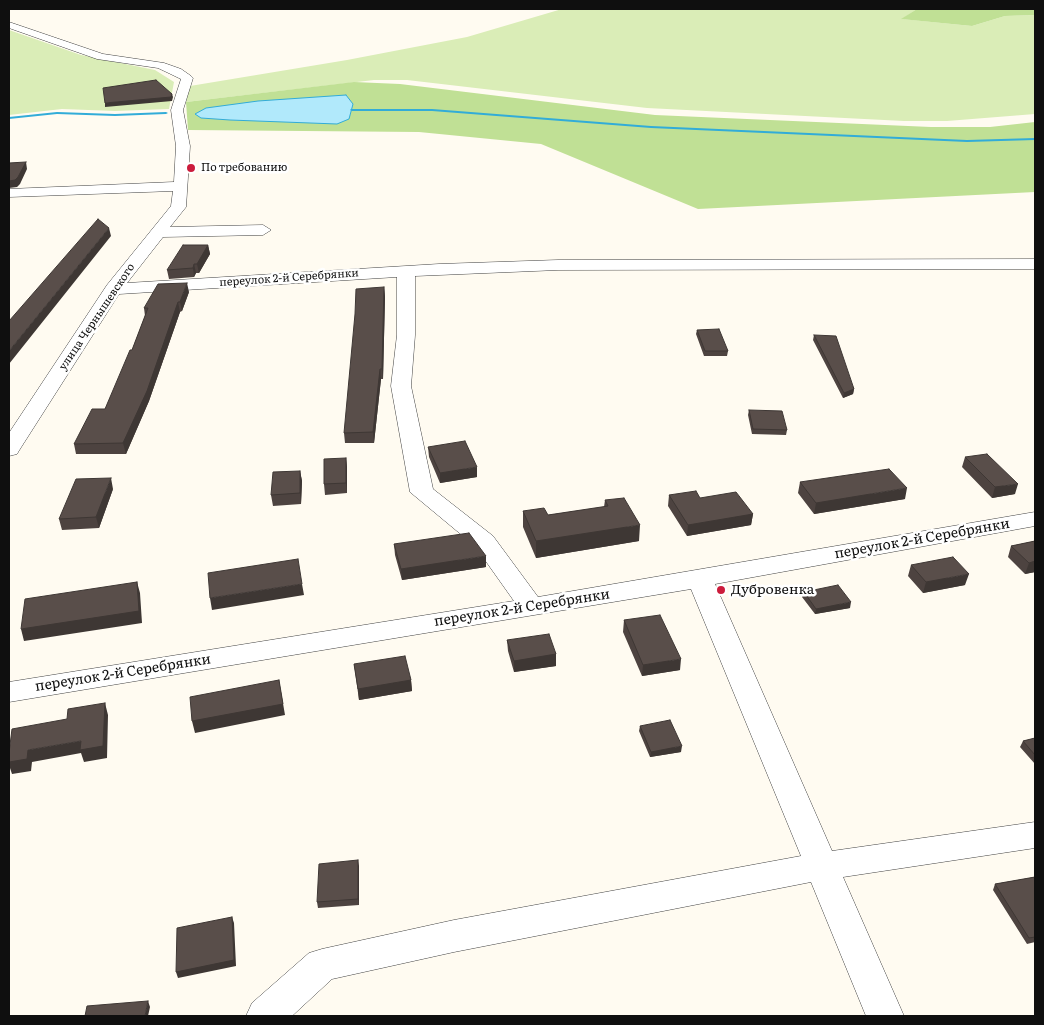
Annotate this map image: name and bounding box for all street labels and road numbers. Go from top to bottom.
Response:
street label: улица Чернышевского [56,261,138,373]
street label: переулок 2-й Серебрянки [219,267,359,289]
street label: переулок 2-й Серебрянки [833,515,1011,563]
street label: переулок 2-й Серебрянки [433,586,611,630]
street label: переулок 2-й Серебрянки [34,651,212,695]

